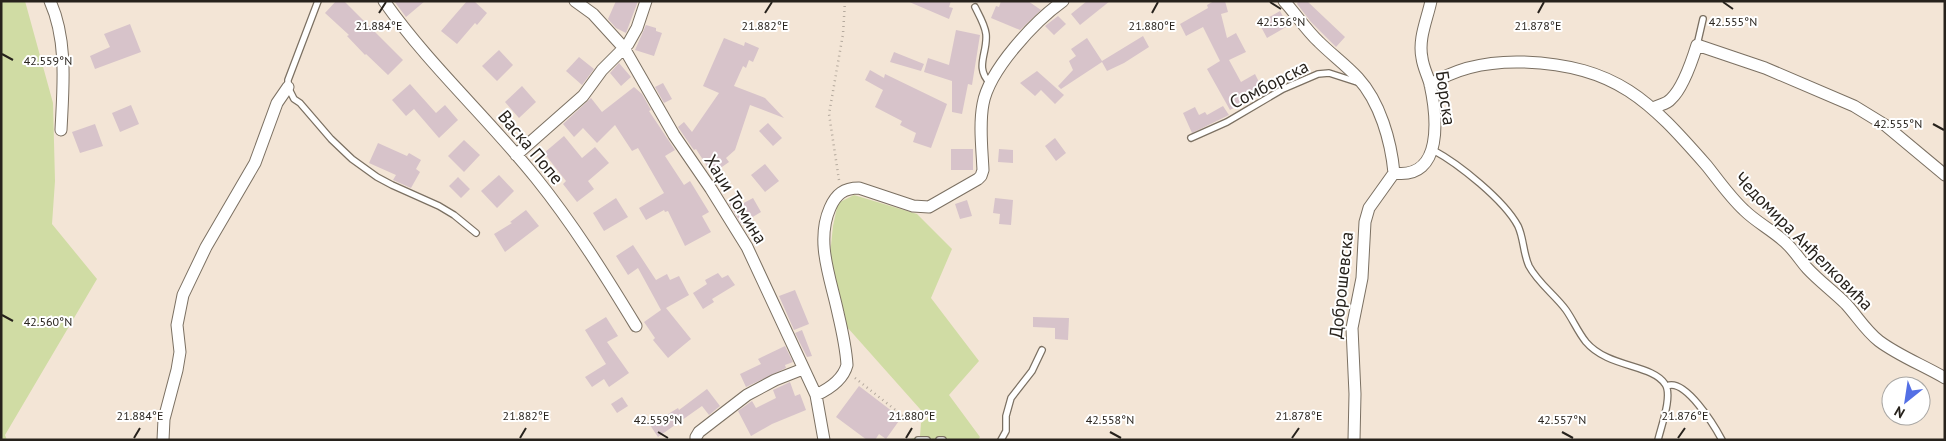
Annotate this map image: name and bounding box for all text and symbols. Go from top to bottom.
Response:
text: 42.556°N [1257,14,1305,29]
text: 42.555°N [1709,14,1757,29]
text: 21.884°E [356,18,402,33]
text: 21.882°E [742,18,788,33]
text: 21.880°E [1129,18,1175,33]
text: 21.878°E [1515,18,1561,33]
text: 42.559°N [24,53,72,68]
street label: Сомборска [1226,54,1312,114]
street label: Борска [1431,69,1461,127]
street label: Васка Попе [493,105,569,189]
text: 42.555°N [1874,116,1922,131]
street label: Хаџи Томина [699,150,773,248]
street label: Чедомира Анђелковића [1730,167,1878,315]
street label: Доброшевска [1324,230,1358,340]
text: 42.560°N [24,314,72,329]
north arrow [1881,376,1931,426]
text: N [1891,402,1908,422]
text: 21.884°E [117,408,163,423]
text: 21.882°E [503,408,549,423]
text: 21.880°E [889,408,935,423]
text: 21.878°E [1276,408,1322,423]
text: 21.876°E [1662,408,1708,423]
text: 42.559°N [634,412,682,427]
text: 42.558°N [1086,412,1134,427]
text: 42.557°N [1538,412,1586,427]

